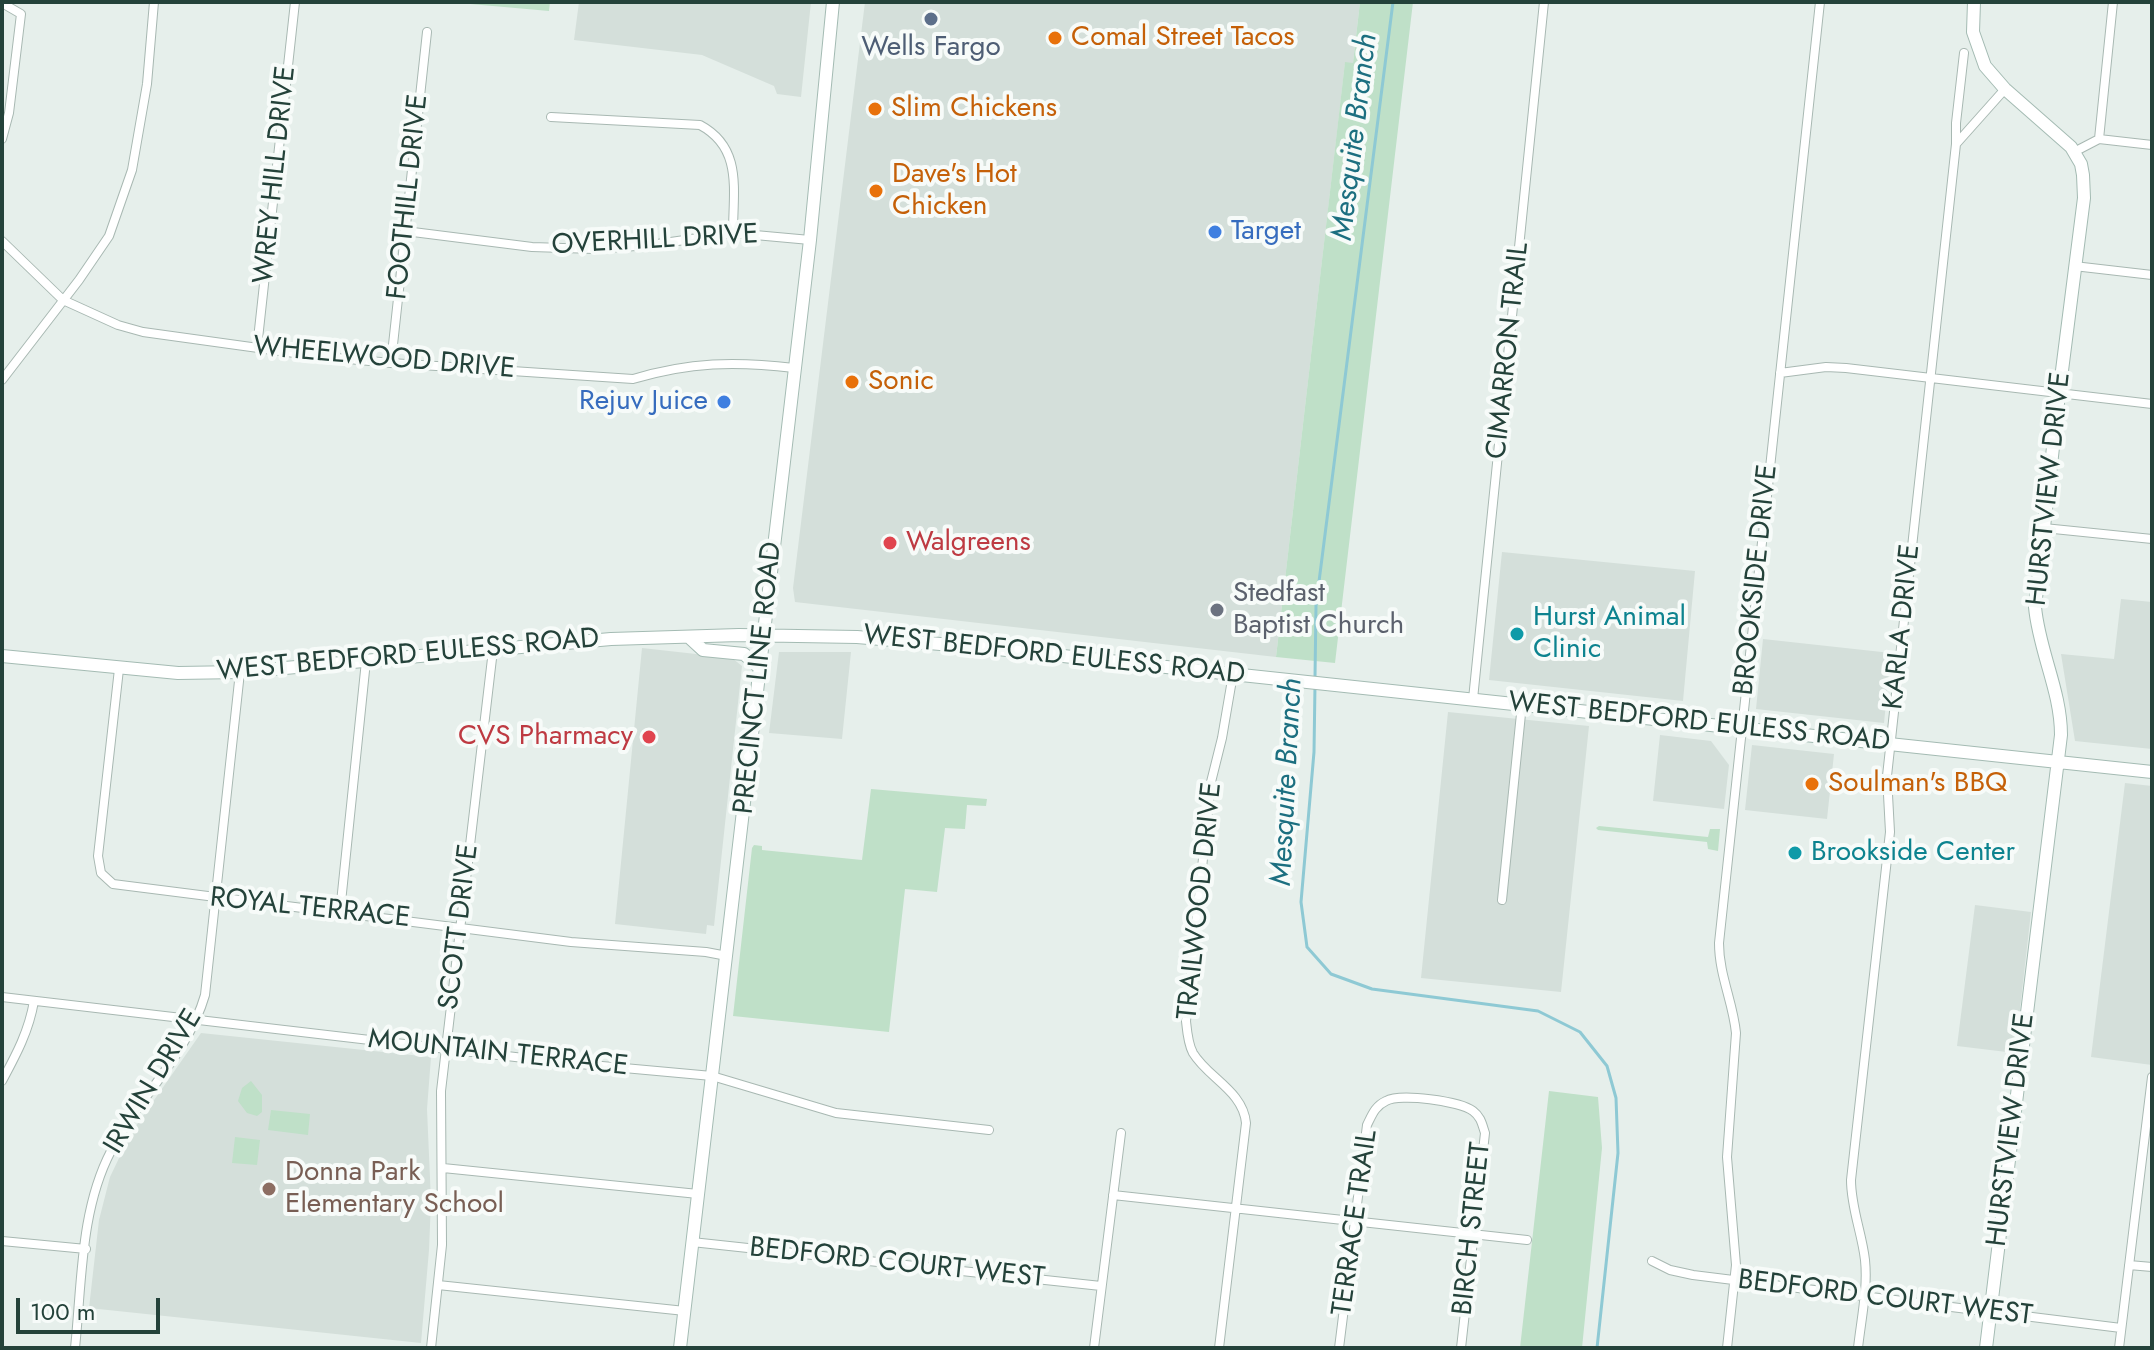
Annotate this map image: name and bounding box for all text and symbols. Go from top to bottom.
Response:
marker: Wells Fargo [922,10,940,28]
place label: Comal Street Tacos [1071,21,1294,55]
marker: Comal Street Tacos [1046,29,1064,47]
place label: Wells Fargo [861,31,1001,65]
water label: Mesquite Branch [1325,32,1387,242]
street label: WREY HILL DRIVE [248,64,304,286]
place label: Slim Chickens [891,92,1057,126]
street label: FOOTHILL DRIVE [382,93,436,301]
marker: Slim Chickens [866,100,884,118]
place label: Dave's Hot Chicken [892,158,1017,224]
marker: Dave's Hot Chicken [867,182,885,200]
place label: Target [1231,215,1301,249]
street label: OVERHILL DRIVE [551,219,759,263]
marker: Target [1206,223,1224,241]
street label: CIMARRON TRAIL [1481,241,1537,461]
street label: WHEELWOOD DRIVE [252,331,516,387]
place label: Sonic [868,365,934,399]
street label: HURSTVIEW DRIVE [2021,371,2079,607]
marker: Sonic [843,373,861,391]
place label: Rejuv Juice [579,385,708,419]
marker: Rejuv Juice [715,393,733,411]
street label: BROOKSIDE DRIVE [1728,463,1786,697]
place label: Walgreens [906,526,1031,560]
marker: Walgreens [881,534,899,552]
street label: PRECINCT LINE ROAD [728,540,790,816]
street label: KARLA DRIVE [1878,543,1928,711]
place label: Stedfast Baptist Church [1233,577,1404,643]
marker: Stedfast Baptist Church [1208,601,1226,619]
place label: Hurst Animal Clinic [1533,601,1686,667]
street label: WEST BEDFORD EULESS ROAD [861,619,1247,693]
street label: WEST BEDFORD EULESS ROAD [215,623,601,689]
marker: Hurst Animal Clinic [1508,625,1526,643]
water label: Mesquite Branch [1265,677,1311,887]
street label: WEST BEDFORD EULESS ROAD [1506,686,1892,760]
place label: CVS Pharmacy [458,720,633,754]
marker: CVS Pharmacy [640,728,658,746]
place label: Soulman's BBQ [1828,767,2007,801]
marker: Soulman's BBQ [1803,775,1821,793]
street label: TRAILWOOD DRIVE [1172,781,1230,1021]
place label: Brookside Center [1811,836,2015,870]
street label: SCOTT DRIVE [433,842,487,1012]
marker: Brookside Center [1786,844,1804,862]
street label: ROYAL TERRACE [208,882,412,936]
street label: IRWIN DRIVE [98,1004,210,1160]
street label: HURSTVIEW DRIVE [1981,1011,2043,1249]
street label: MOUNTAIN TERRACE [366,1024,630,1084]
street label: TERRACE TRAIL [1326,1128,1386,1318]
street label: BIRCH STREET [1447,1141,1499,1317]
place label: Donna Park Elementary School [285,1156,504,1222]
marker: Donna Park Elementary School [260,1180,278,1198]
street label: BEDFORD COURT WEST [748,1232,1046,1296]
street label: BEDFORD COURT WEST [1736,1264,2034,1334]
scale bar [20,1282,164,1332]
text: 100 m [30,1294,96,1329]

